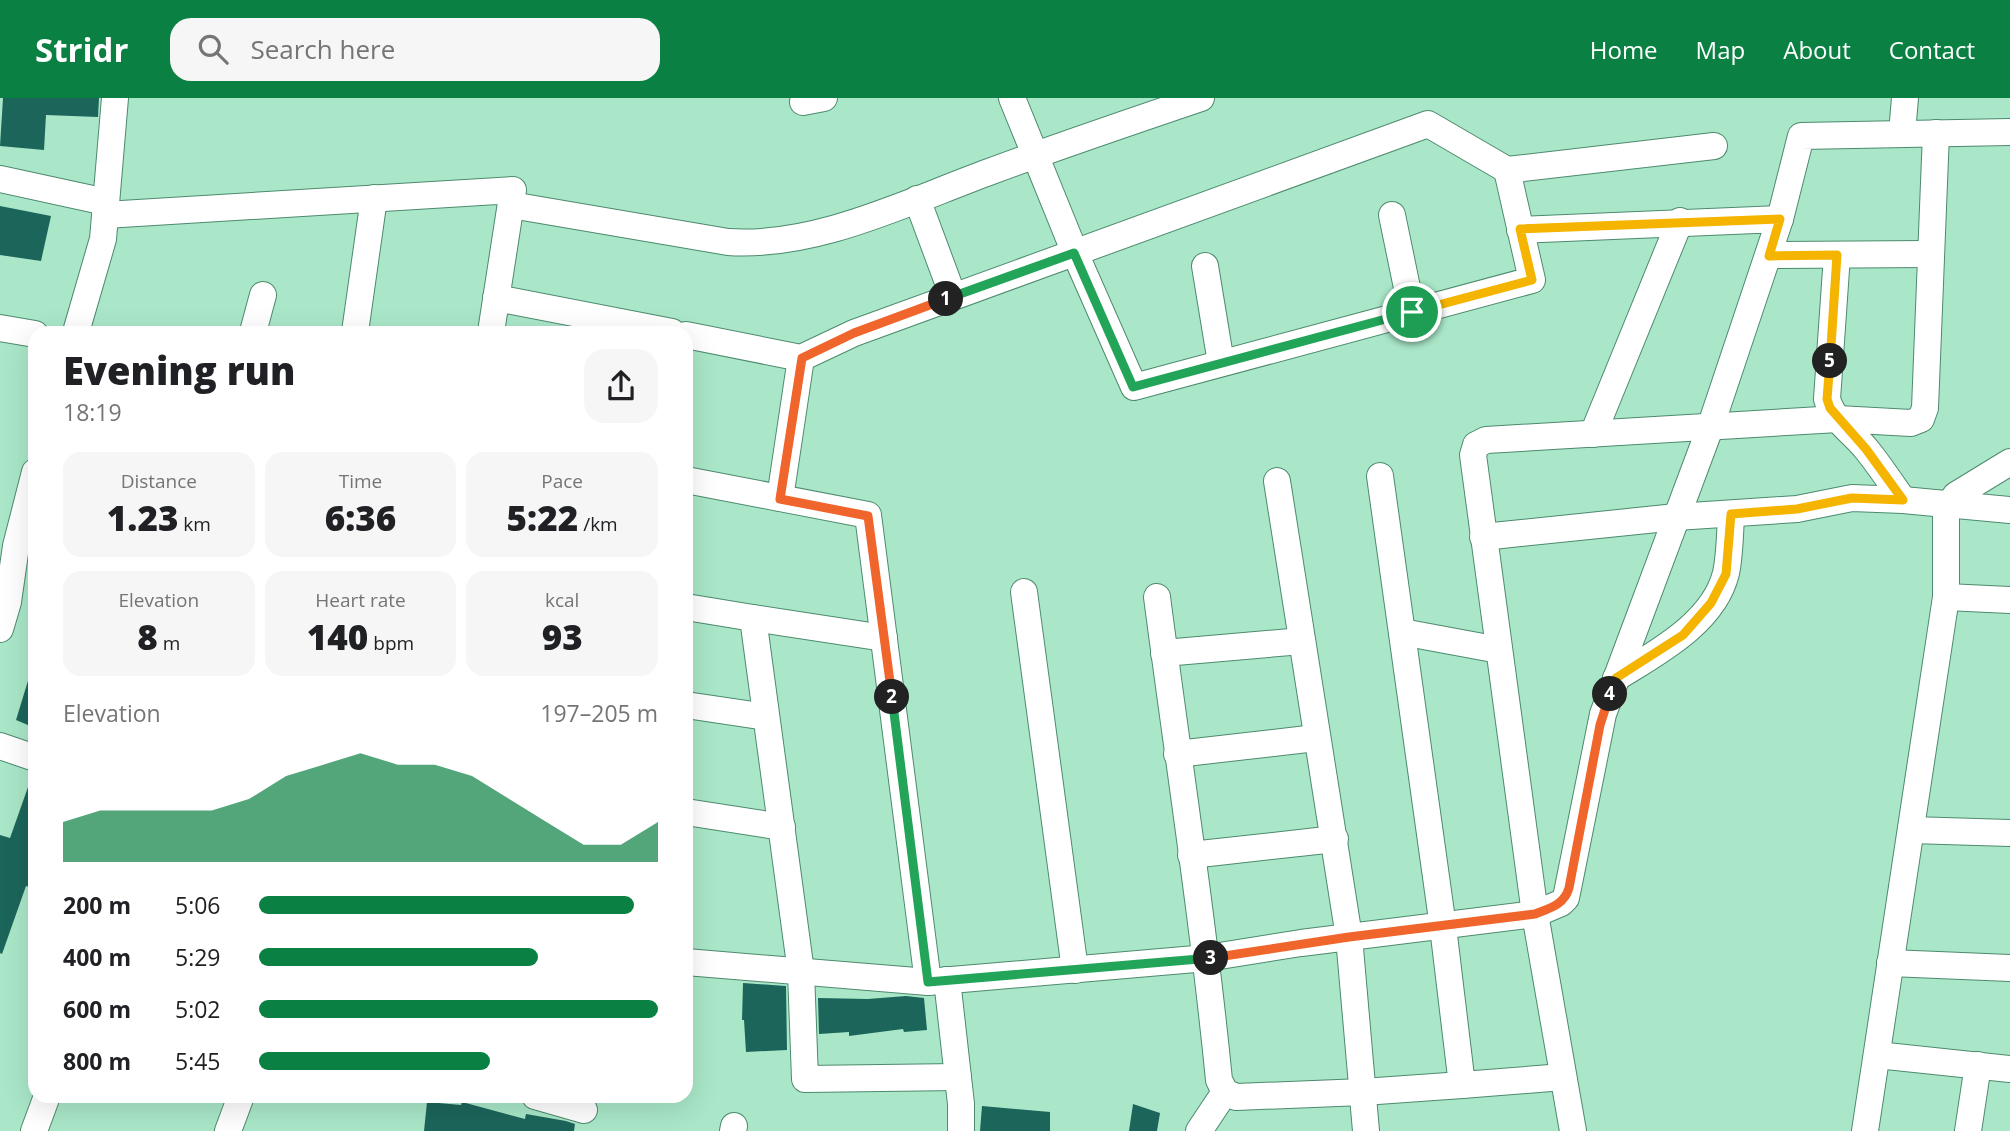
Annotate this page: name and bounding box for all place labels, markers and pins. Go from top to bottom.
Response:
pin: 1 [928,282,964,316]
pin [1382,282,1442,342]
pin: 5 [1812,344,1848,378]
pin: 4 [1592,676,1628,712]
pin: 2 [874,680,910,714]
pin: 3 [1194,940,1228,976]

